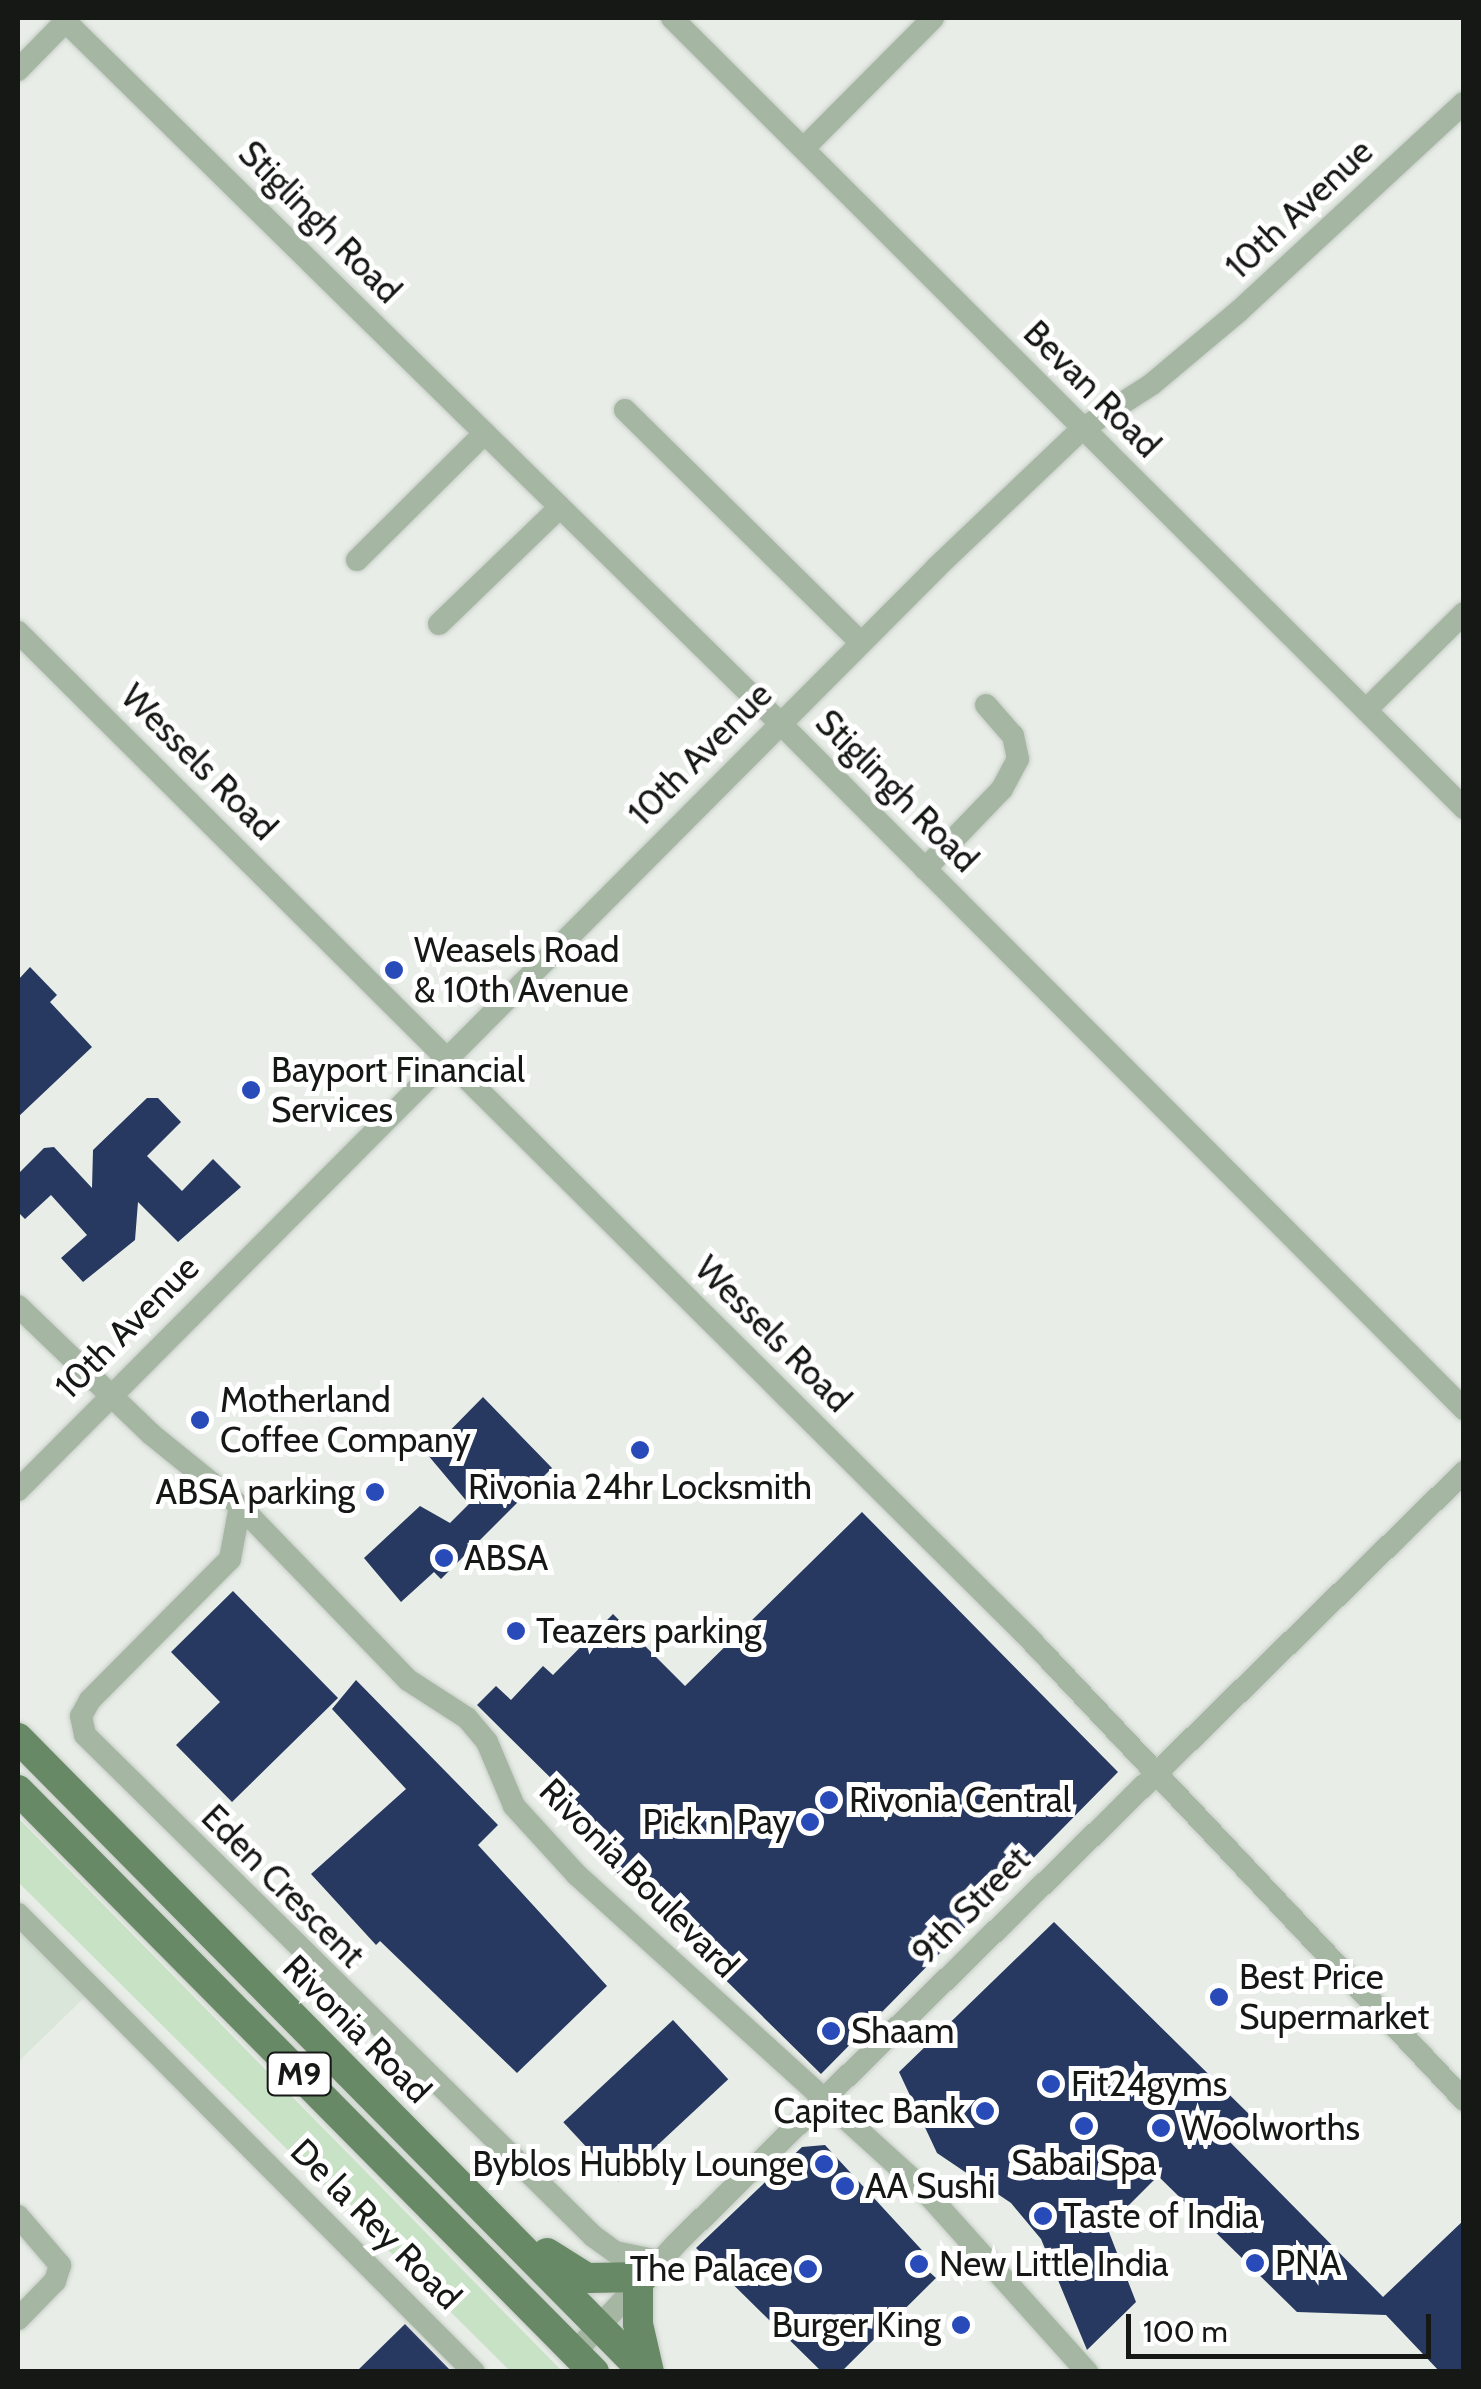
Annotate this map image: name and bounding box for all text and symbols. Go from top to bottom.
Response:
street label: 10th Avenue [1217,130,1381,288]
street label: Stiglingh Road [230,132,410,312]
street label: Bevan Road [1015,312,1169,466]
street label: 10th Avenue [620,674,780,834]
street label: Wessels Road [112,675,286,849]
street label: Stiglingh Road [807,701,987,881]
place label: Weasels Road & 10th Avenue [414,929,629,1011]
marker: Weasels Road & 10th Avenue [383,959,405,981]
place label: Bayport Financial Services [271,1049,525,1131]
marker: Bayport Financial Services [240,1079,262,1101]
street label: 10th Avenue [47,1247,207,1407]
street label: Wessels Road [686,1247,860,1421]
place label: Motherland Coffee Company [220,1379,471,1461]
marker: Motherland Coffee Company [189,1409,211,1431]
marker: Rivonia 24hr Locksmith [629,1439,651,1461]
place label: Rivonia 24hr Locksmith [468,1466,812,1508]
place label: ABSA parking [155,1471,355,1513]
marker: ABSA parking [364,1481,386,1503]
place label: ABSA [464,1537,548,1579]
marker: ABSA [433,1547,455,1569]
place label: Teazers parking [536,1610,762,1652]
marker: Teazers parking [505,1620,527,1642]
street label: Rivonia Boulevard [531,1770,747,1986]
place label: Rivonia Central [849,1779,1071,1821]
marker: Rivonia Central [818,1789,840,1811]
street label: Eden Crescent [193,1796,373,1976]
place label: Pick n Pay [643,1801,790,1843]
marker: Pick n Pay [799,1811,821,1833]
street label: 9th Street [904,1839,1038,1973]
street label: Rivonia Road [274,1946,440,2112]
place label: Best Price Supermarket [1239,1956,1429,2038]
marker: Best Price Supermarket [1208,1986,1230,2008]
place label: Shaam [851,2010,954,2052]
marker: Shaam [820,2020,842,2042]
road number: M9 [266,2047,332,2101]
place label: Fit24gyms [1071,2063,1227,2105]
marker: Fit24gyms [1040,2073,1062,2095]
place label: Capitec Bank [773,2090,965,2132]
marker: Capitec Bank [974,2100,996,2122]
place label: Woolworths [1181,2107,1360,2149]
marker: Sabai Spa [1073,2115,1095,2137]
marker: Woolworths [1150,2117,1172,2139]
street label: De la Rey Road [282,2130,470,2318]
place label: Sabai Spa [1011,2142,1157,2184]
place label: Byblos Hubbly Lounge [472,2143,804,2185]
marker: Byblos Hubbly Lounge [813,2153,835,2175]
place label: AA Sushi [865,2165,995,2207]
marker: AA Sushi [834,2175,856,2197]
place label: Taste of India [1063,2195,1259,2237]
marker: Taste of India [1032,2205,1054,2227]
place label: PNA [1275,2242,1341,2284]
place label: New Little India [939,2243,1169,2285]
place label: The Palace [630,2248,788,2290]
marker: PNA [1244,2252,1266,2274]
marker: New Little India [908,2253,930,2275]
marker: The Palace [797,2258,819,2280]
scale bar [1131,2294,1436,2356]
place label: Burger King [772,2304,941,2346]
text: 100 m [1143,2313,1228,2350]
marker: Burger King [950,2314,972,2336]

